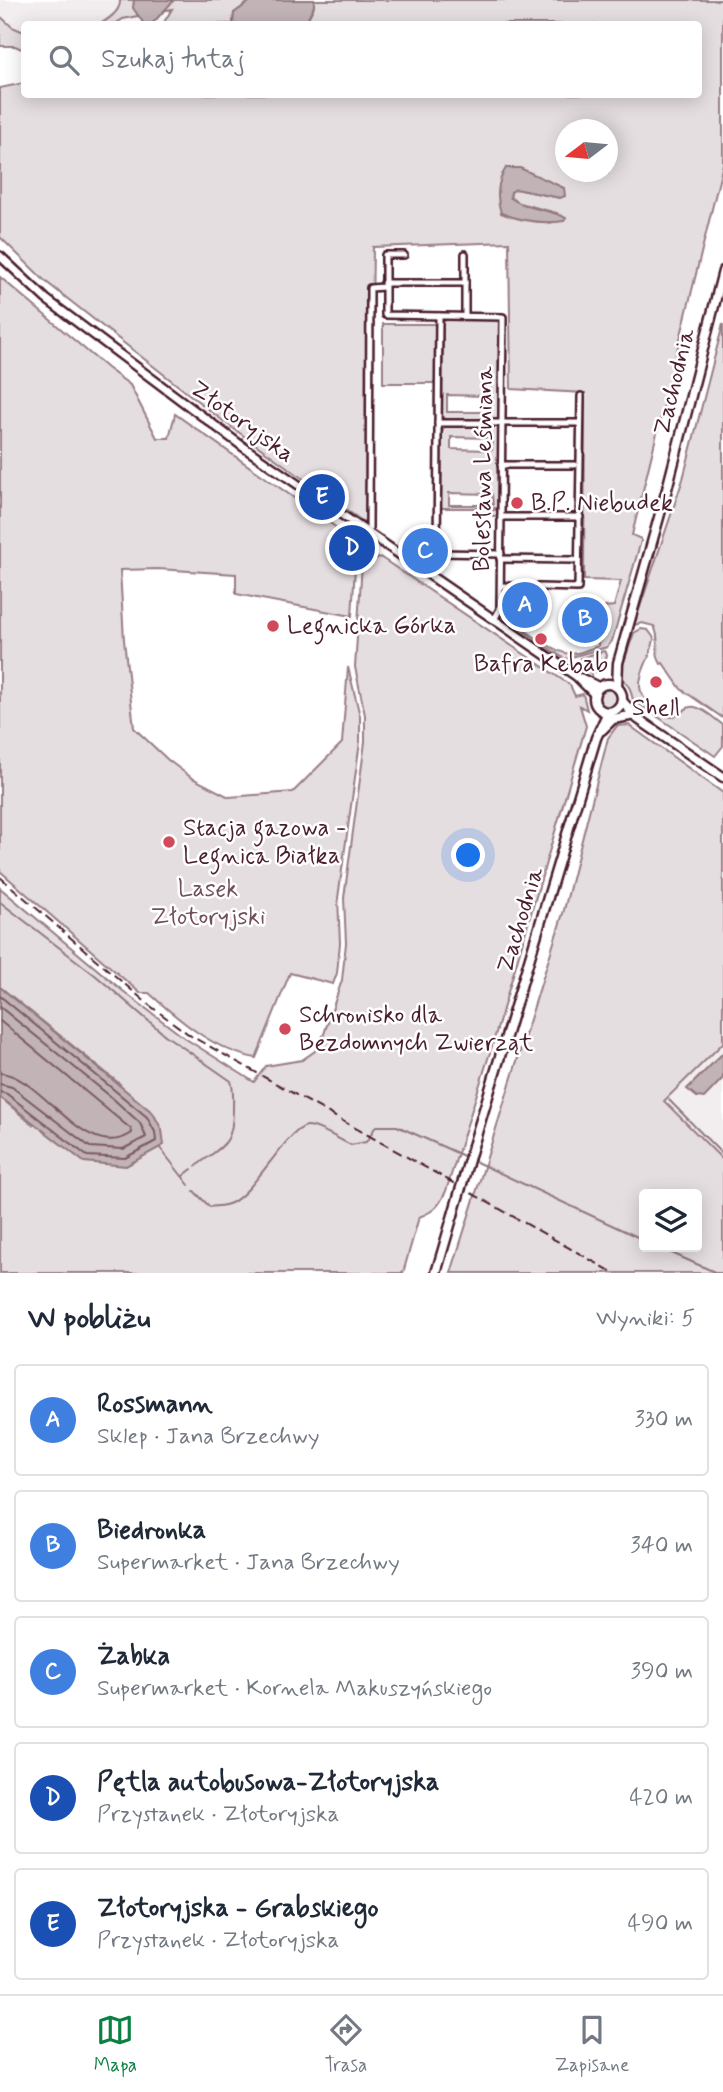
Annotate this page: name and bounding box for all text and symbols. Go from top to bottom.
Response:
search box [21,21,702,98]
icon: search [45,41,83,79]
text: Szukaj tutaj [101,43,245,77]
north arrow [555,119,618,182]
street label: Zachodnia [647,325,703,439]
street label: Bolesława Leśmiana [467,365,501,572]
street label: Złotoryjska [184,374,300,470]
pin: E [299,471,345,523]
place label: B.P. Niebudek [531,488,673,519]
marker: B.P. Niebudek [509,495,525,511]
pin: D [329,522,375,574]
pin: C [402,525,448,577]
pin: A [502,579,548,631]
pin: B [562,594,608,646]
place label: Legnicka Górka [287,611,456,645]
marker: Legnicka Górka [265,618,281,634]
marker: Bafra Kebab [533,631,549,647]
place label: Bafra Kebab [474,649,608,680]
marker: Shell [648,674,664,690]
place label: Shell [632,693,680,724]
place label: Stacja gazowa - Legnica Białka [183,813,347,875]
marker: Stacja gazowa - Legnica Białka [161,834,177,850]
your location [451,838,485,872]
street label: Zachodnia [490,863,552,977]
park label: Lasek Złotoryjski [151,874,265,933]
place label: Schronisko dla Bezdomnych Zwierząt [299,1000,533,1059]
marker: Schronisko dla Bezdomnych Zwierząt [277,1021,293,1037]
map controls [639,1189,702,1252]
button: layers [639,1189,702,1252]
text: W pobliżu [28,1299,151,1338]
text: Wyniki: 5 [596,1304,695,1334]
text: Rossmann [97,1388,213,1422]
text: A [45,1405,61,1435]
text: 330 m [635,1405,693,1435]
text: Sklep · Jana Brzechwy [97,1422,319,1452]
text: Biedronka [97,1514,206,1548]
text: B [46,1531,60,1561]
text: 340 m [630,1531,693,1561]
text: Supermarket · Jana Brzechwy [97,1548,400,1578]
text: Żabka [97,1640,170,1674]
text: C [45,1657,61,1687]
text: 390 m [631,1657,693,1687]
text: Supermarket · Kornela Makuszyńskiego [97,1674,492,1704]
text: Pętla autobusowa-Złotoryjska [97,1766,439,1800]
text: D [45,1783,61,1813]
text: 420 m [629,1783,693,1813]
text: Przystanek · Złotoryjska [97,1800,339,1830]
text: Złotoryjska - Grabskiego [97,1892,379,1926]
text: E [46,1909,60,1939]
text: 490 m [628,1909,693,1939]
text: Przystanek · Złotoryjska [97,1926,339,1956]
tab: Mapa [94,2011,137,2078]
tab: Trasa [324,2011,367,2078]
tab: Zapisane [555,2011,629,2078]

